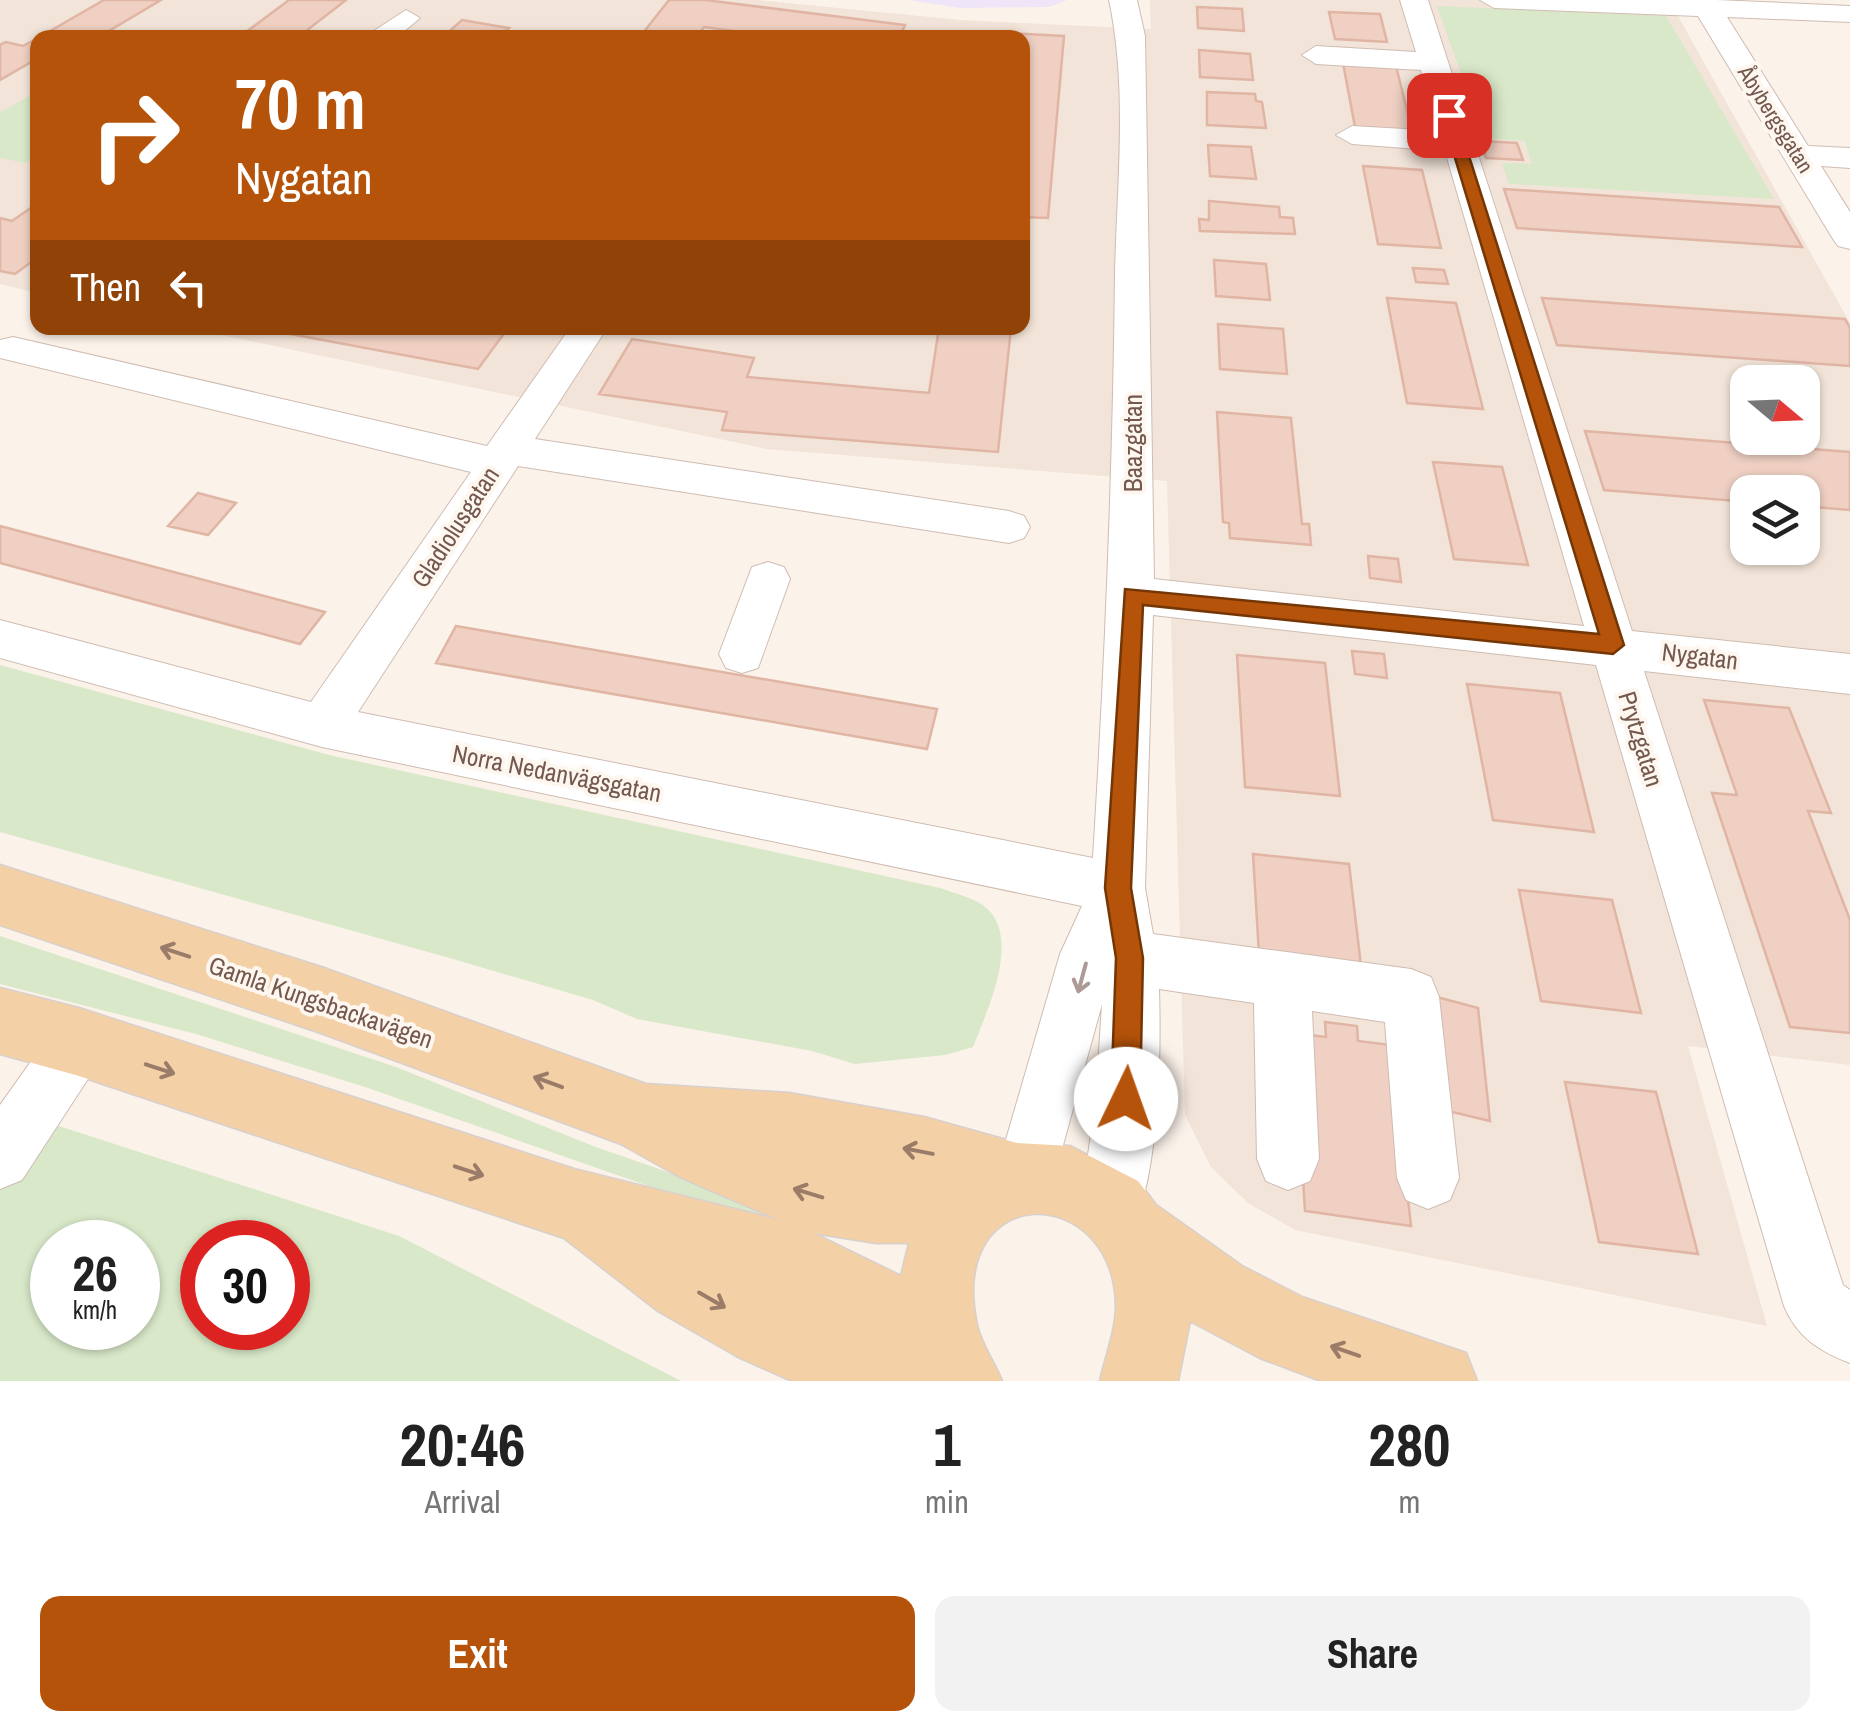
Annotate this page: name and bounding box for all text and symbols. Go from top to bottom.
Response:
text: 70 m [235,57,366,151]
street label: Åbybergsgatan [1731,59,1821,178]
icon: right [70,70,200,200]
pin [1407,73,1492,158]
icon: arrive [1422,88,1477,143]
text: Nygatan [235,147,372,208]
icon: left [161,260,216,315]
text: Then [70,262,141,313]
north arrow [1730,365,1820,455]
map controls [1730,365,1820,565]
street label: Baazgatan [1116,394,1150,492]
street label: Gladiolusgatan [403,460,507,594]
button: layers [1730,475,1820,565]
street label: Nygatan [1660,634,1740,678]
street label: Prytzgatan [1610,687,1672,791]
street label: Norra Nedanvägsgatan [450,736,664,810]
one-way arrow [160,941,192,959]
street label: Gamla Kungsbackavägen [204,948,438,1056]
one-way arrow [1071,962,1090,993]
position arrow [1074,1047,1178,1151]
one-way arrow [144,1061,176,1079]
one-way arrow [534,1072,565,1090]
one-way arrow [903,1140,935,1159]
one-way arrow [453,1163,484,1181]
one-way arrow [792,1183,824,1201]
speed limit sign: 30 [180,1220,310,1350]
text: 26 [72,1239,118,1307]
one-way arrow [697,1290,726,1310]
text: km/h [73,1293,117,1327]
one-way arrow [1330,1340,1362,1358]
text: 20:46 [400,1404,525,1485]
text: 1 [933,1404,961,1485]
text: 280 [1368,1404,1450,1485]
text: Arrival [425,1480,500,1523]
text: min [925,1480,969,1523]
text: m [1398,1480,1420,1523]
button: Exit [40,1596,915,1711]
button: Share [935,1596,1810,1711]

